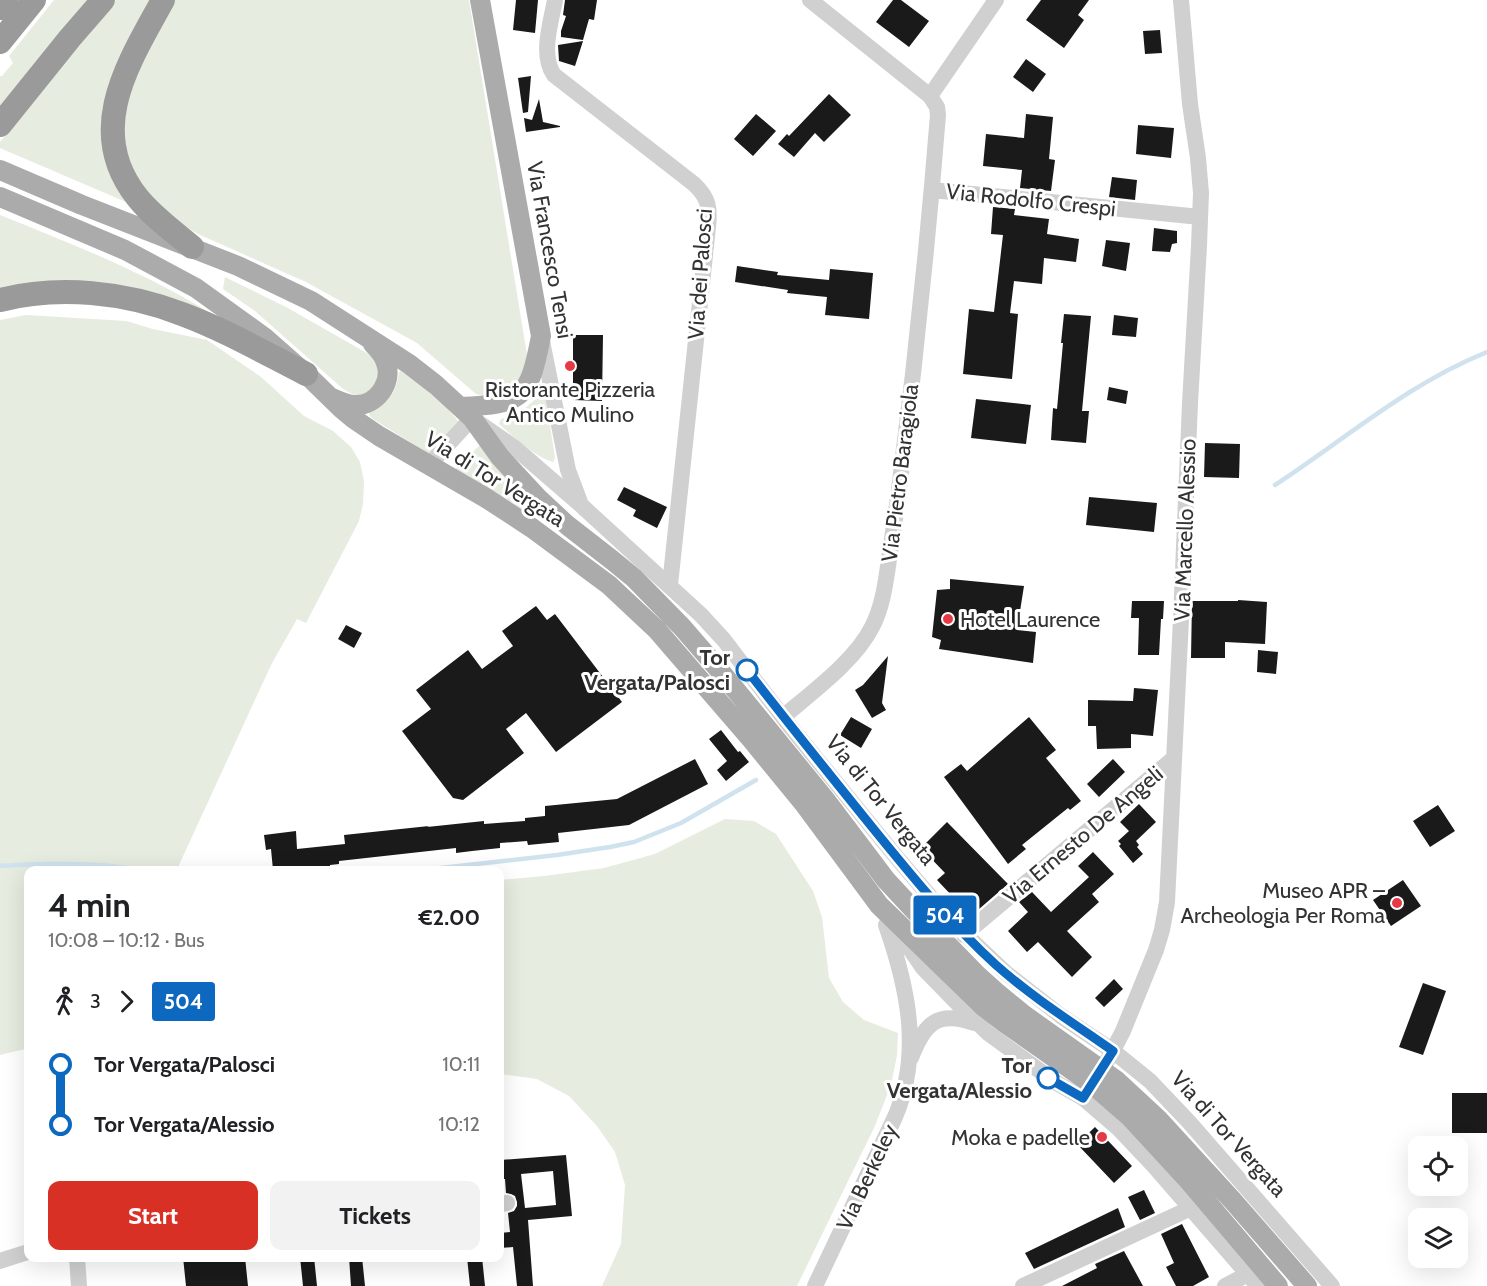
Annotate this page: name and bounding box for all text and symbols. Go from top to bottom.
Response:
street label: Via Francesco Tensi [521,159,579,341]
street label: Via Rodolfo Crespi [945,178,1117,222]
street label: Via dei Palosci [682,207,718,341]
marker: Ristorante Pizzeria Antico Mulino [563,359,577,373]
place label: Ristorante Pizzeria Antico Mulino [485,376,656,428]
street label: Via Pietro Baragiola [876,382,924,563]
street label: Via di Tor Vergata [420,425,570,533]
street label: Via Marcello Alessio [1168,438,1202,622]
place label: Hotel Laurence [960,606,1100,633]
marker: Hotel Laurence [941,612,955,626]
place label: Tor Vergata/Palosci [584,644,731,696]
marker: Tor Vergata/Palosci [736,659,758,681]
street label: Via di Tor Vergata [820,729,942,871]
street label: Via Ernesto De Angeli [998,760,1168,910]
place label: Museo APR – Archeologia Per Roma [1181,877,1385,929]
text: 4 min [48,885,131,925]
line badge: 504 [910,896,980,934]
marker: Museo APR – Archeologia Per Roma [1390,896,1404,910]
text: 504 [925,903,965,928]
text: €2.00 [419,904,480,931]
text: 10:08 – 10:12 · Bus [48,928,205,952]
icon: walk [48,985,81,1018]
icon: forward [110,985,143,1018]
text: 3 [90,989,101,1013]
text: 504 [164,989,203,1014]
text: Tor Vergata/Palosci [94,1051,275,1078]
text: 10:11 [442,1052,480,1076]
place label: Tor Vergata/Alessio [887,1052,1033,1104]
street label: Via di Tor Vergata [1165,1066,1293,1203]
marker: Tor Vergata/Alessio [1037,1067,1059,1089]
text: Tor Vergata/Alessio [94,1111,275,1138]
text: 10:12 [438,1112,480,1136]
street label: Via Berkeley [831,1120,903,1234]
place label: Moka e padelle [951,1124,1090,1151]
marker: Moka e padelle [1095,1130,1109,1144]
map controls [1408,1136,1468,1268]
button: locate [1408,1136,1468,1196]
button: Start [48,1181,258,1250]
button: Tickets [270,1181,480,1250]
button: layers [1408,1208,1468,1268]

